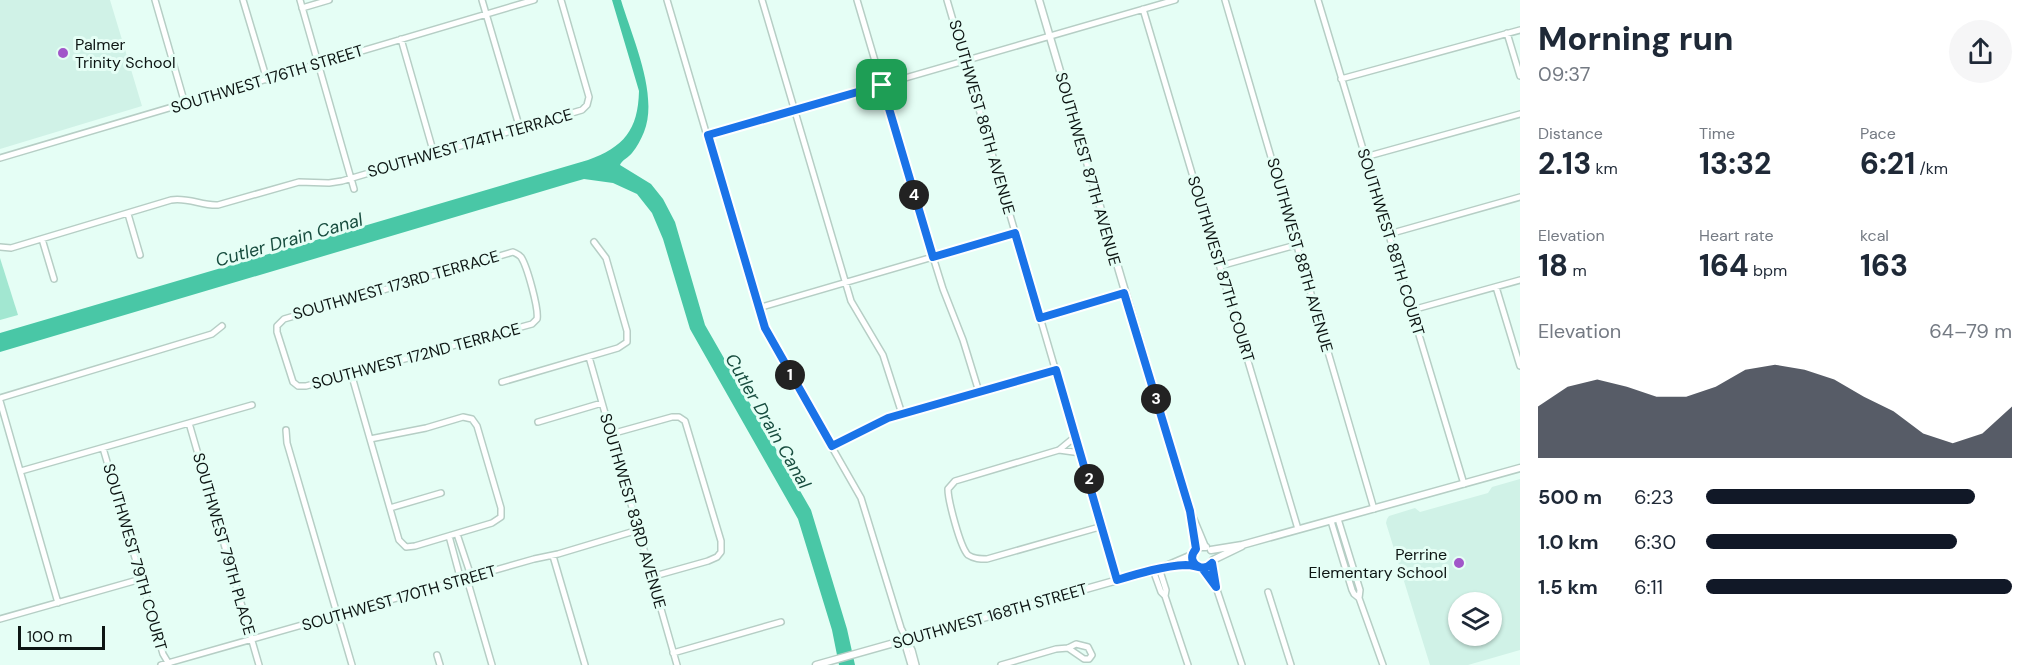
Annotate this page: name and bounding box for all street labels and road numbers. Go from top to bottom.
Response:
street label: SOUTHWEST 86TH AVENUE [944,17,1020,217]
street label: SOUTHWEST 176TH STREET [168,40,366,118]
street label: SOUTHWEST 87TH AVENUE [1050,70,1126,268]
street label: SOUTHWEST 174TH TERRACE [365,104,575,182]
street label: SOUTHWEST 88TH COURT [1353,146,1430,338]
street label: SOUTHWEST 88TH AVENUE [1262,155,1338,355]
street label: SOUTHWEST 87TH COURT [1183,173,1259,365]
street label: SOUTHWEST 173RD TERRACE [290,245,502,325]
street label: SOUTHWEST 172ND TERRACE [309,318,523,394]
street label: SOUTHWEST 83RD AVENUE [595,411,671,611]
street label: SOUTHWEST 79TH PLACE [188,450,260,638]
street label: SOUTHWEST 79TH COURT [98,461,172,653]
street label: SOUTHWEST 170TH STREET [299,560,499,636]
street label: SOUTHWEST 168TH STREET [890,578,1090,654]

